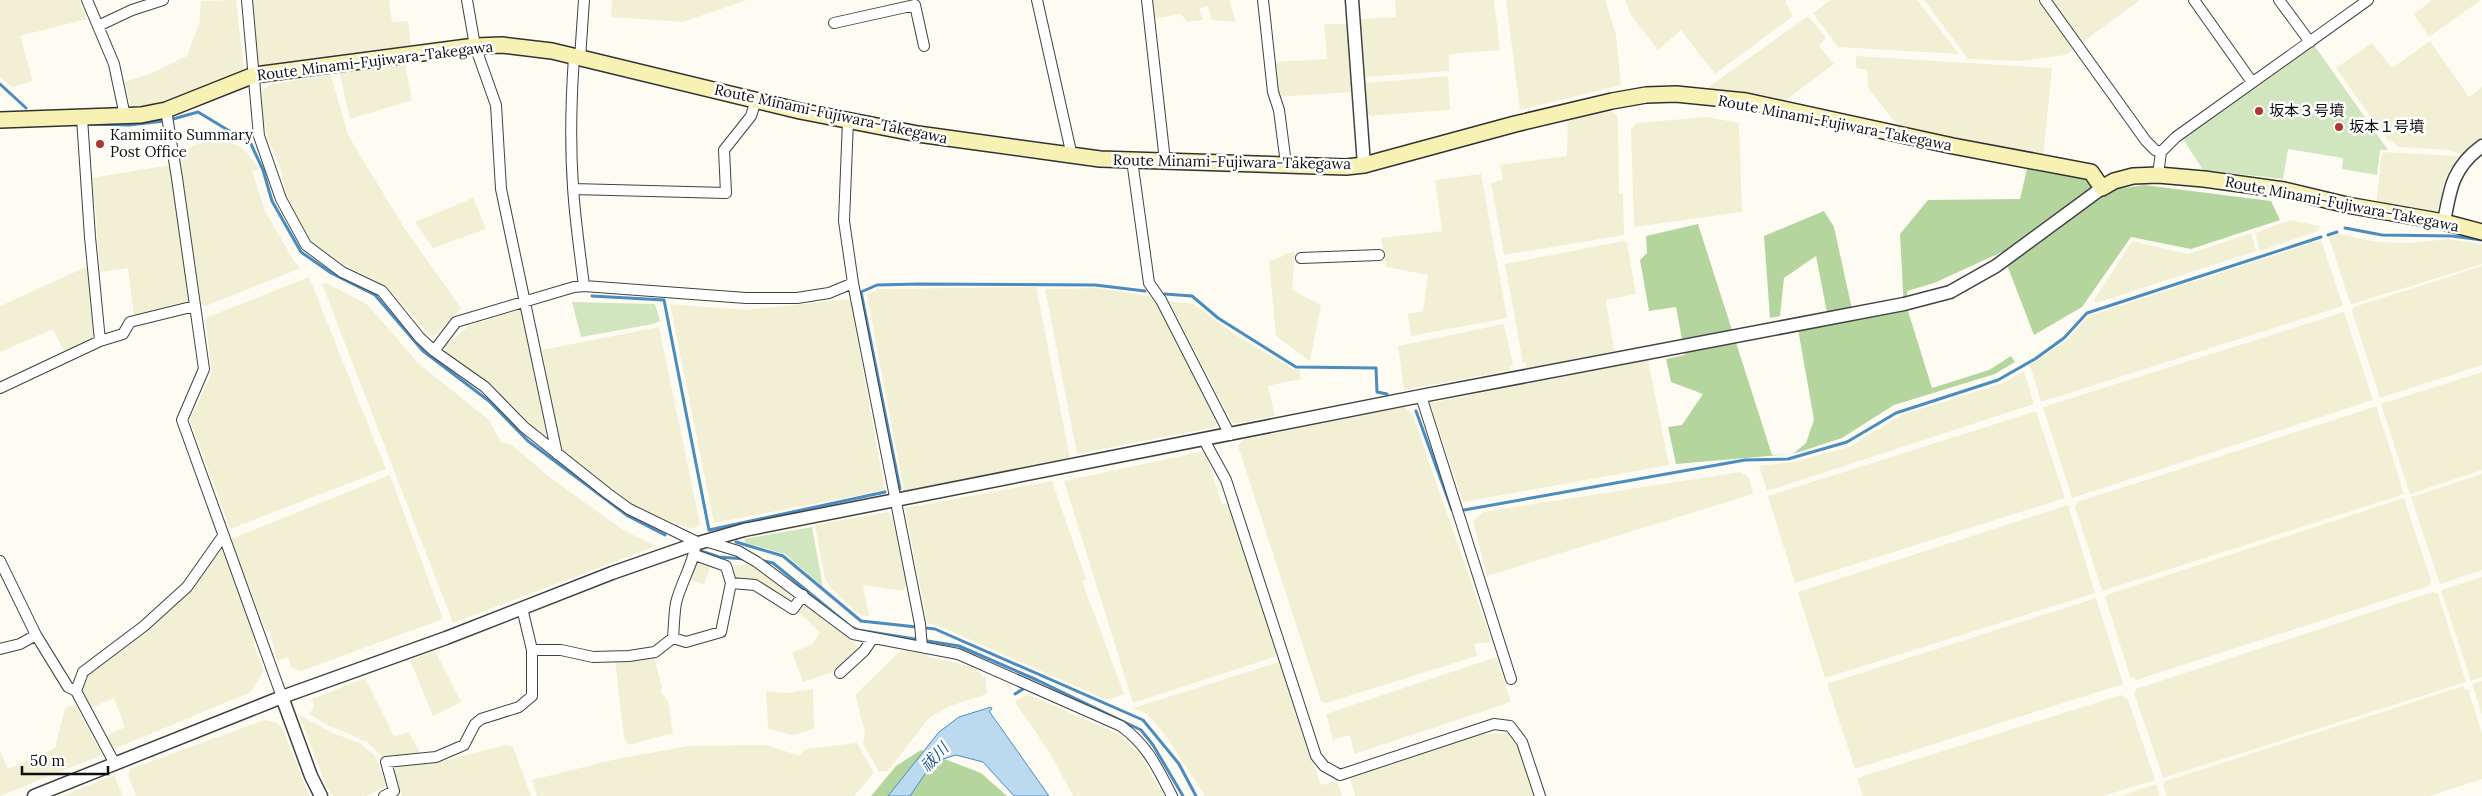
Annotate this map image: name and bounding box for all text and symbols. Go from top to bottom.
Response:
street label: Route Minami-Fujiwara-Takegawa [256,37,495,84]
street label: Route Minami-Fujiwara-Takegawa [713,79,950,148]
street label: Route Minami-Fujiwara-Takegawa [1716,90,1954,155]
place label: 坂本３号墳 [2269,101,2344,120]
marker: 坂本３号墳 [2253,105,2265,117]
place label: 坂本１号墳 [2349,117,2424,136]
marker: 坂本１号墳 [2333,121,2345,133]
place label: Kamimiito Summary Post Office [110,125,253,161]
marker: Kamimiito Summary Post Office [94,138,106,150]
street label: Route Minami-Fujiwara-Takegawa [1113,150,1351,173]
street label: Route Minami-Fujiwara-Takegawa [2223,171,2461,236]
water label: 祓川 [916,737,954,776]
scale bar [22,744,109,776]
text: 50 m [30,751,65,770]

